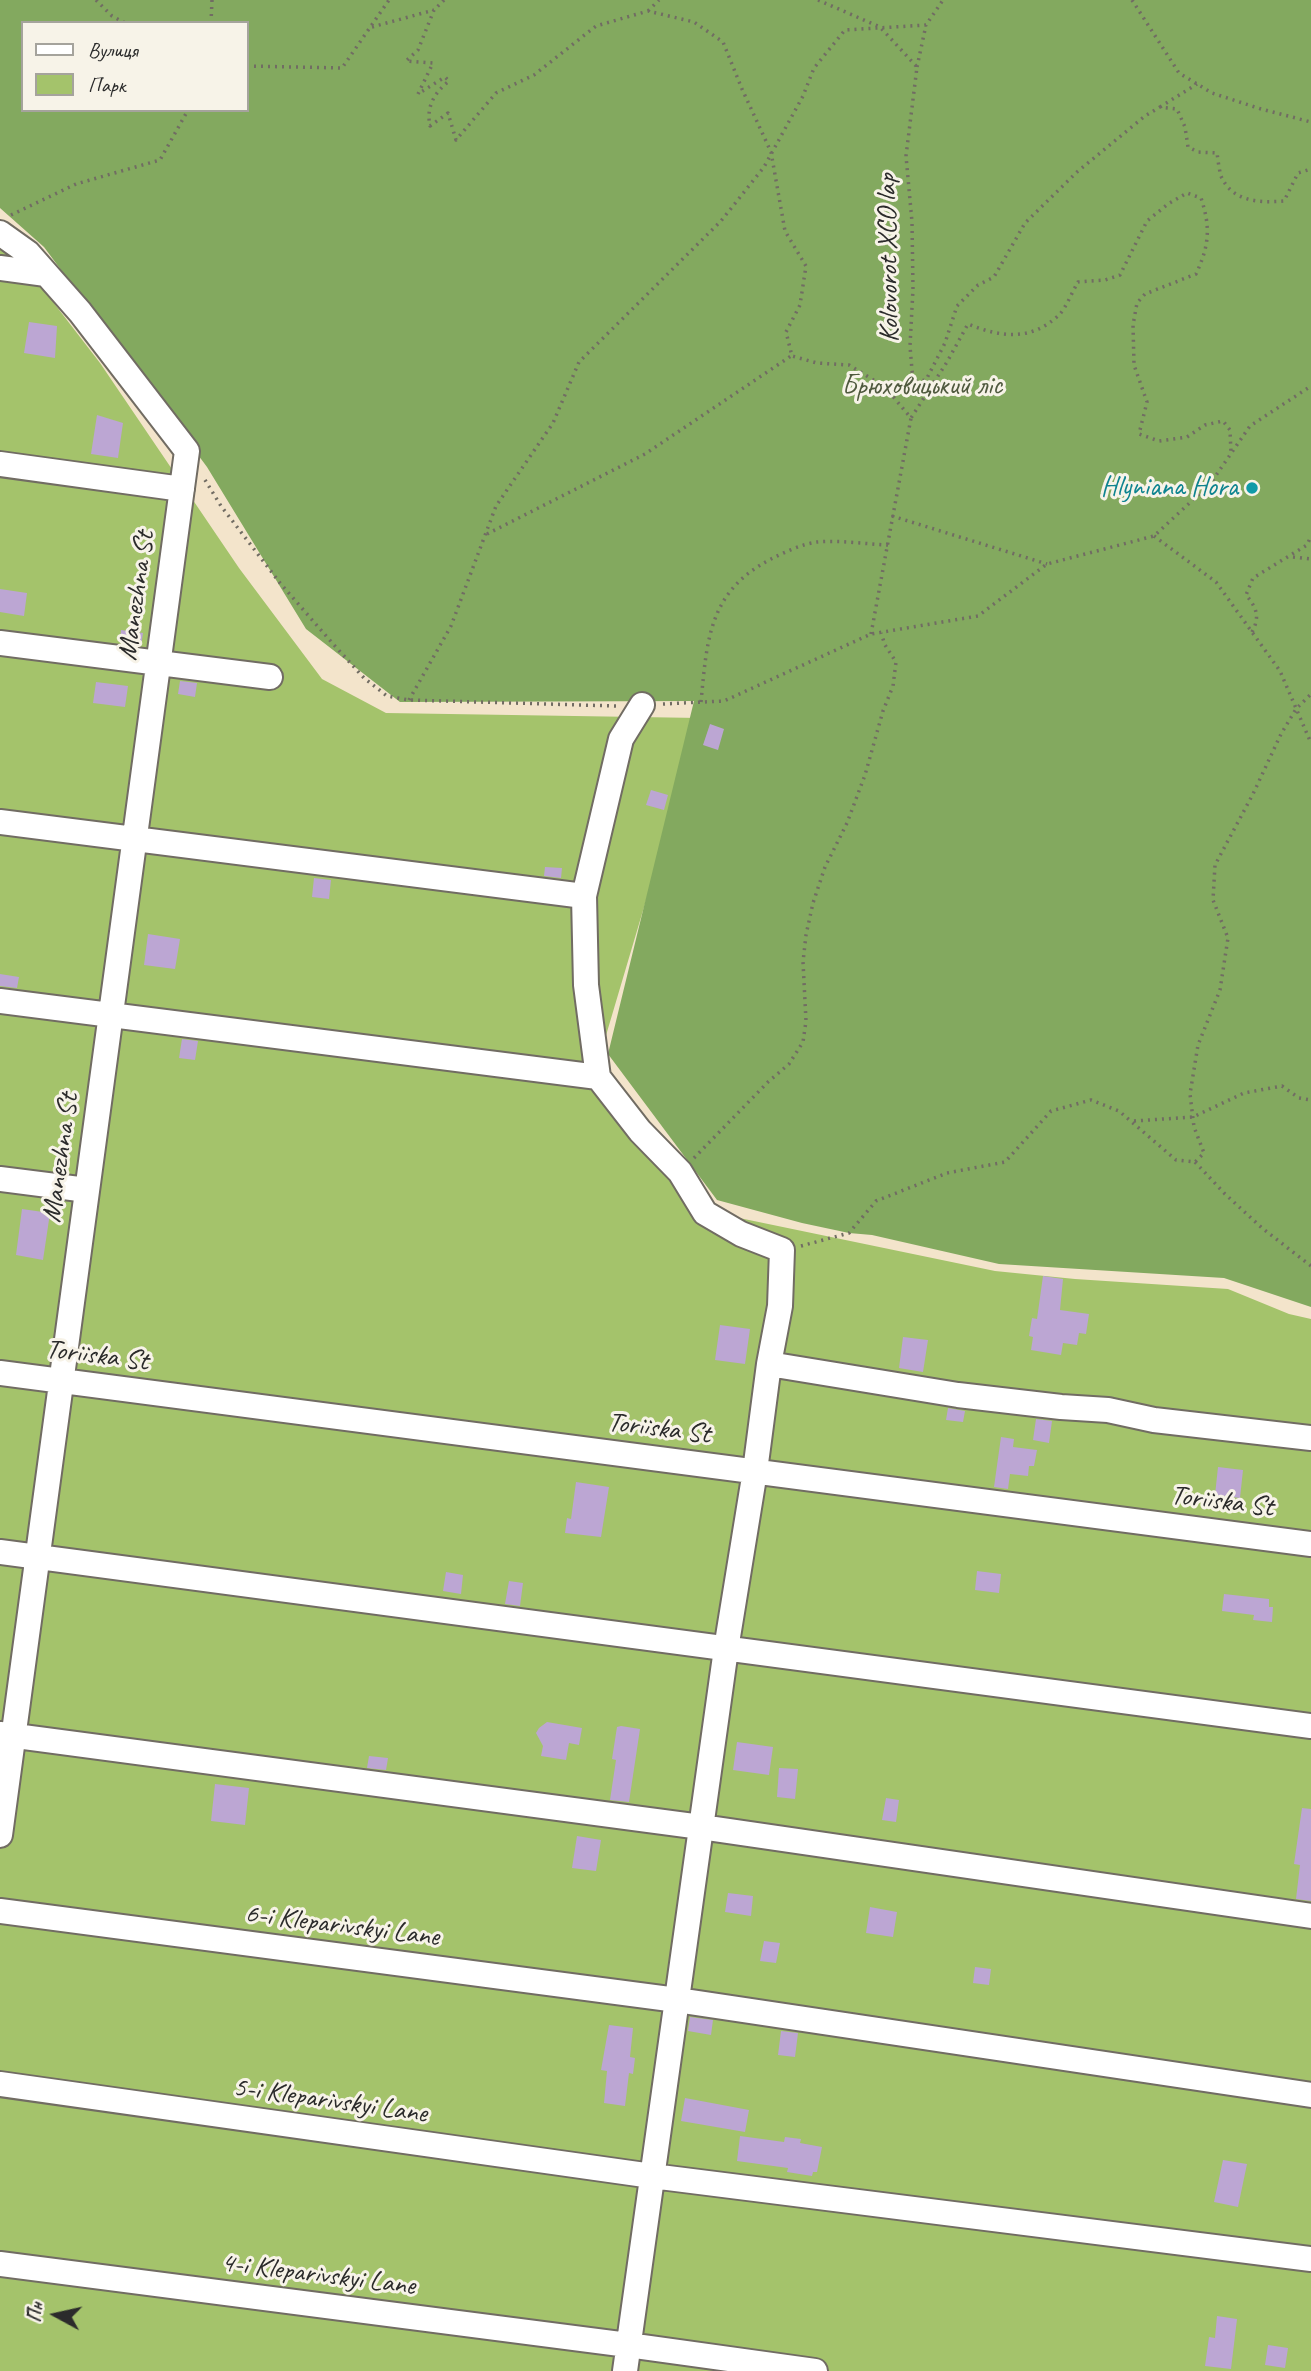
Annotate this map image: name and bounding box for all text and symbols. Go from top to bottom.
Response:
legend [21,21,248,112]
text: Вулиця [88,37,138,63]
text: Парк [88,72,125,98]
street label: Kolovorot XCO lap [871,173,907,343]
park label: Брюховицький ліс [842,370,1002,404]
place label: Hlyniana Hora [1101,471,1238,505]
marker: Hlyniana Hora [1244,480,1260,496]
street label: Manezhna St [111,529,163,663]
street label: Manezhna St [35,1091,87,1225]
street label: Toriiska St [44,1333,150,1379]
street label: Toriiska St [606,1406,712,1452]
street label: Toriiska St [1169,1479,1275,1525]
street label: 6-i Kleparivskyi Lane [243,1897,441,1955]
street label: 5-i Kleparivskyi Lane [231,2071,429,2131]
street label: 4-i Kleparivskyi Lane [219,2246,417,2304]
north arrow [21,2280,91,2350]
text: Пн [22,2301,48,2324]

